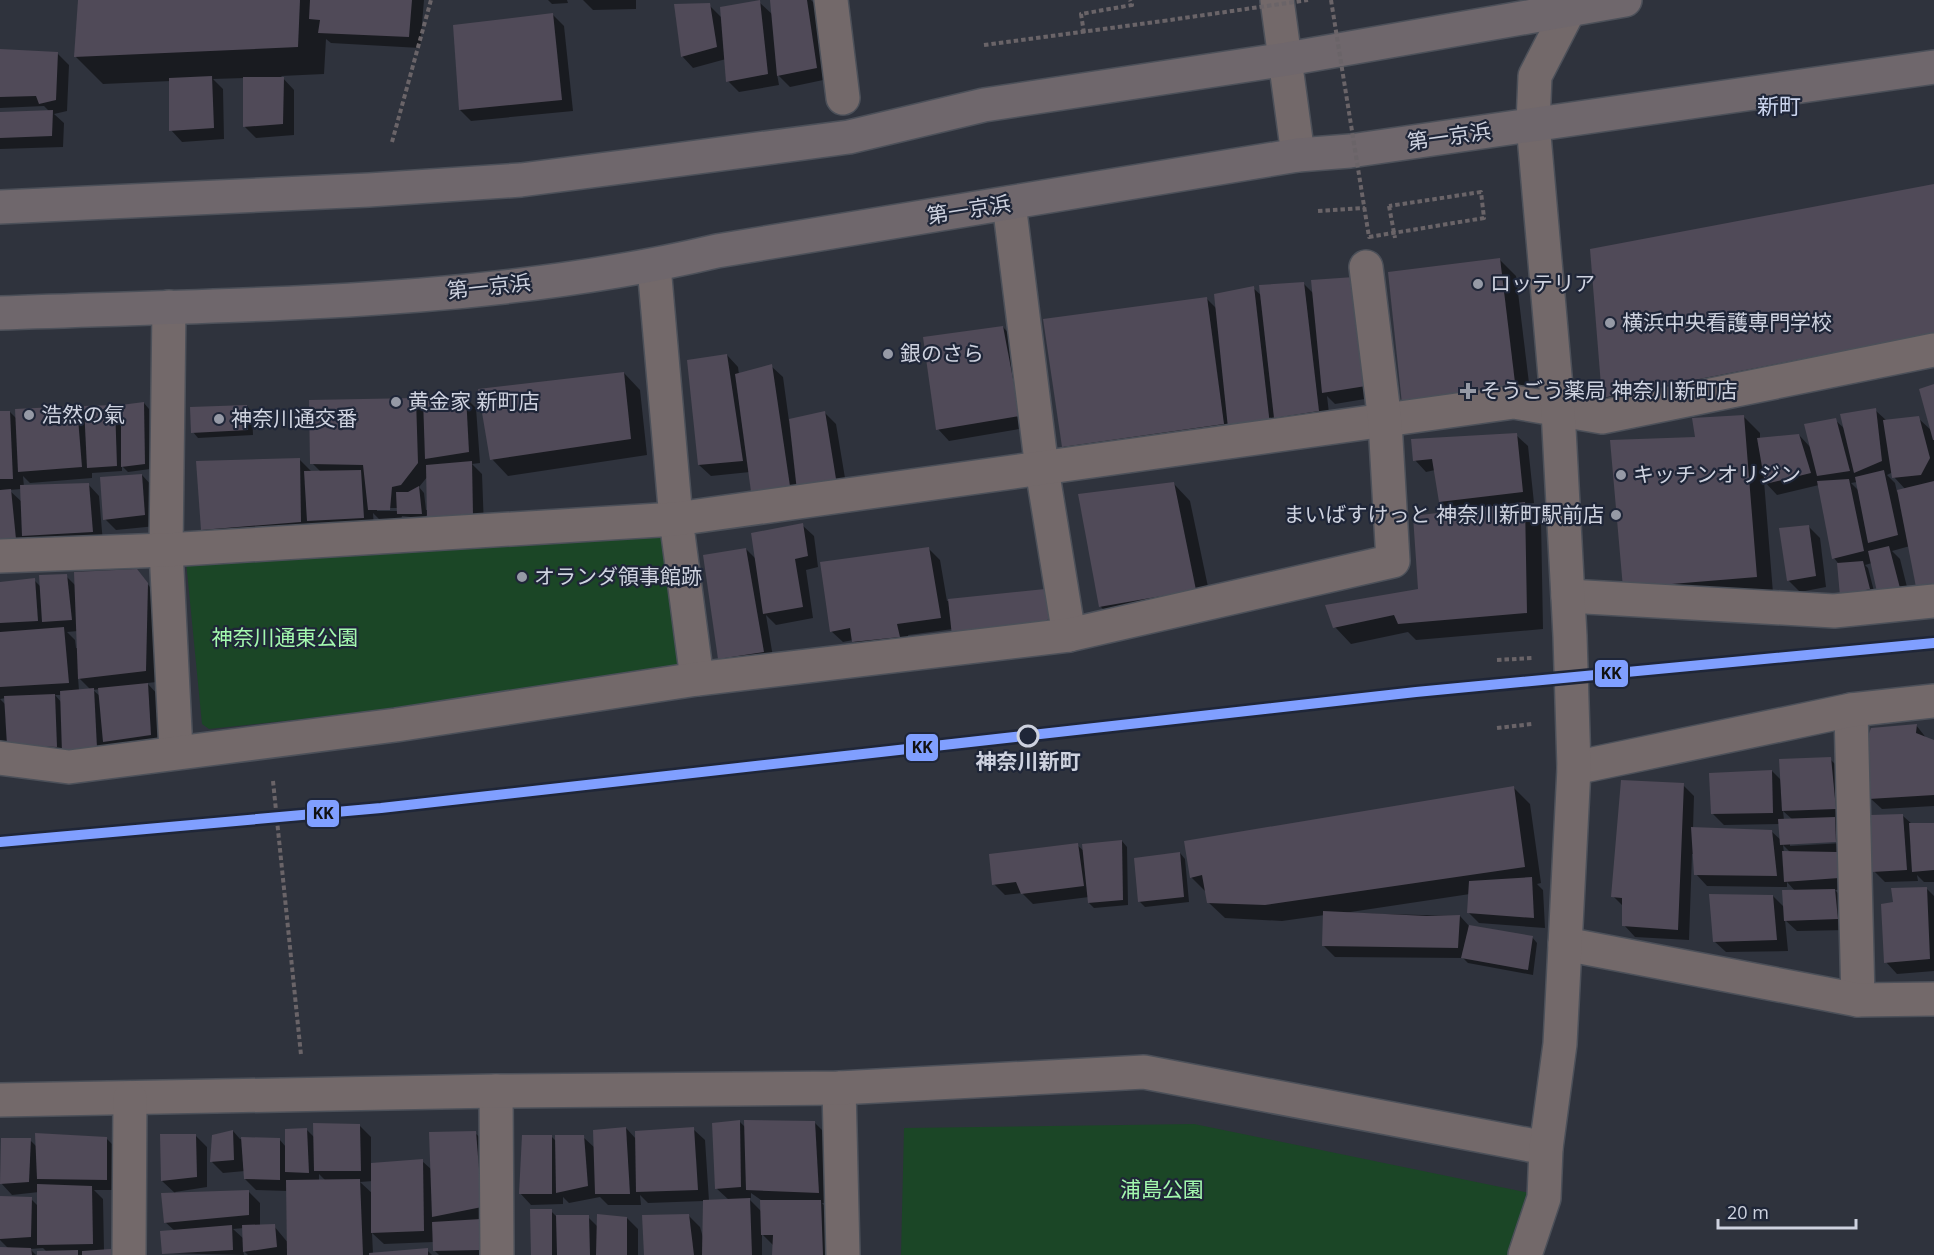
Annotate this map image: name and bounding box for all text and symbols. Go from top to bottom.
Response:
district label: 新町 [1757,90,1801,120]
street label: 第一京浜 [1405,116,1492,156]
street label: 第一京浜 [925,189,1013,229]
street label: 第一京浜 [446,268,532,304]
place label: ロッテリア [1490,269,1595,297]
marker: ロッテリア [1471,277,1485,291]
place label: 横浜中央看護専門学校 [1622,308,1832,336]
marker: 横浜中央看護専門学校 [1603,316,1617,330]
place label: 銀のさら [900,339,984,367]
marker: 銀のさら [881,347,895,361]
place label: そうごう薬局 神奈川新町店 [1480,376,1737,404]
marker: そうごう薬局 神奈川新町店 [1461,384,1475,398]
place label: 黄金家 新町店 [408,387,539,415]
marker: 黄金家 新町店 [389,395,403,409]
place label: 浩然の氣 [41,400,125,428]
place label: 神奈川通交番 [231,404,357,432]
marker: 浩然の氣 [22,408,36,422]
marker: 神奈川通交番 [212,412,226,426]
place label: キッチンオリジン [1633,460,1801,488]
marker: キッチンオリジン [1614,468,1628,482]
place label: まいばすけっと 神奈川新町駅前店 [1284,500,1604,528]
marker: まいばすけっと 神奈川新町駅前店 [1609,508,1623,522]
place label: オランダ領事館跡 [534,562,702,590]
marker: オランダ領事館跡 [515,570,529,584]
park label: 神奈川通東公園 [212,623,359,651]
line badge: KK [1594,659,1629,688]
text: KK [1600,662,1622,684]
marker: 神奈川新町 [1017,725,1039,747]
line badge: KK [905,733,939,762]
text: KK [911,736,933,758]
place label: 神奈川新町 [976,747,1081,775]
line badge: KK [306,799,340,828]
text: KK [312,802,334,824]
park label: 浦島公園 [1120,1175,1204,1203]
scale bar [1718,1192,1856,1230]
text: 20 m [1727,1200,1769,1224]

